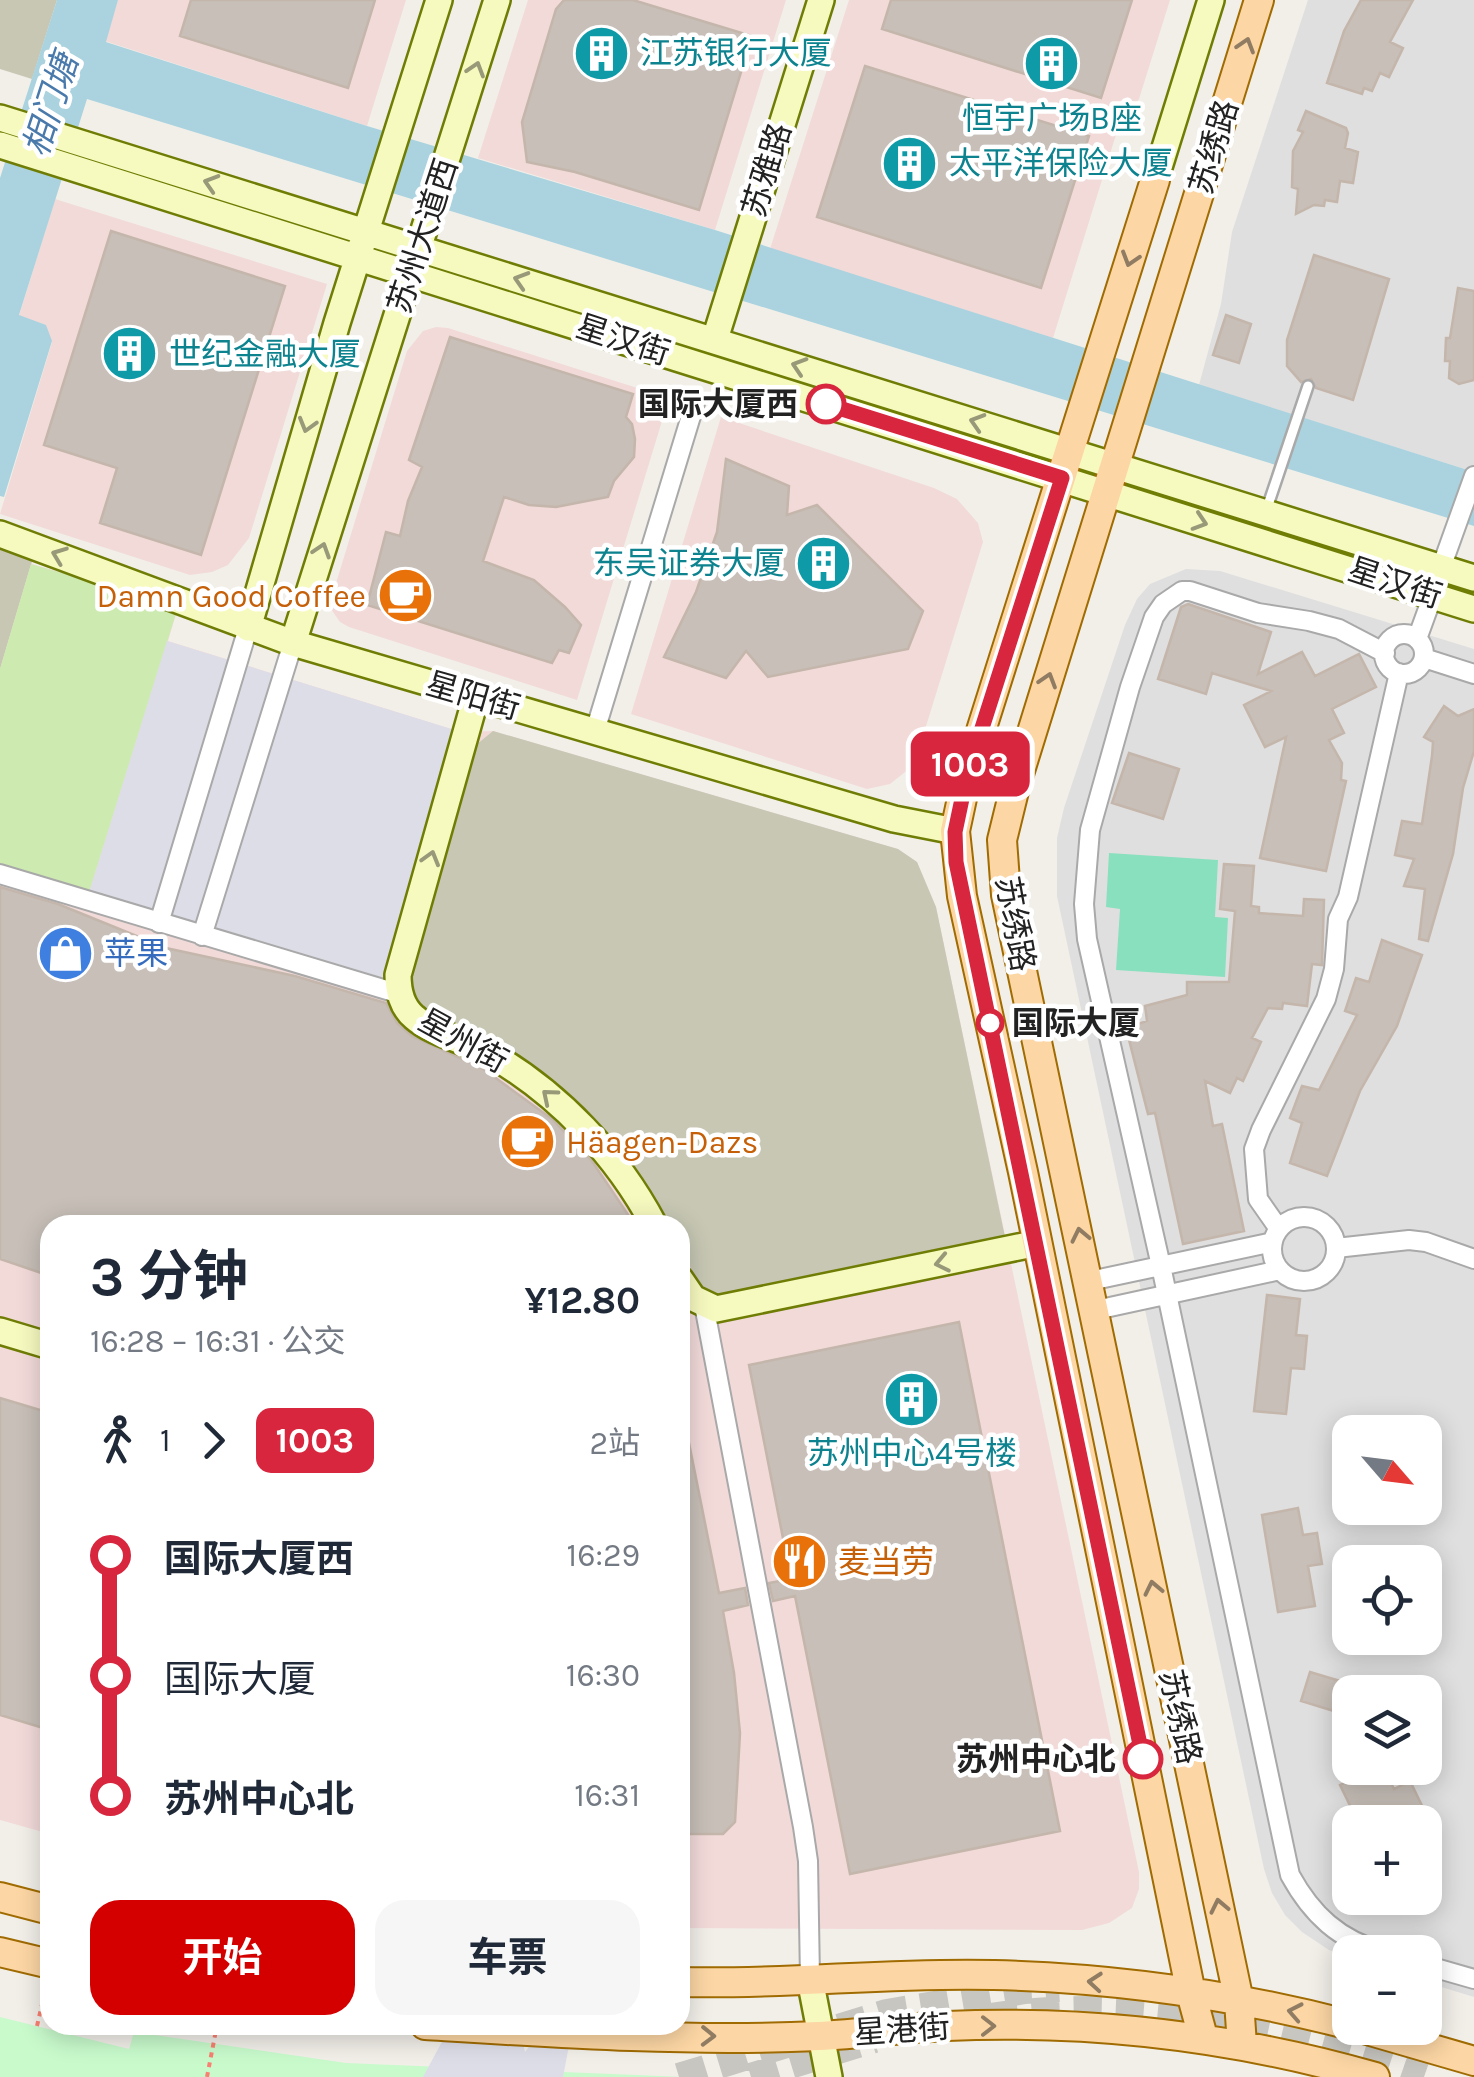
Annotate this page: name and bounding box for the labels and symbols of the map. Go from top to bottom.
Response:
building icon: 江苏银行大厦 [571,23,631,83]
building icon: 恒宇广场B座 [1022,34,1082,94]
place label: 江苏银行大厦 [640,35,832,72]
one-way arrow [1234,37,1254,54]
water label: 相门塘 [15,44,88,161]
one-way arrow [464,62,484,79]
street label: 苏绣路 [1182,96,1246,198]
place label: 恒宇广场B座 [962,100,1142,137]
street label: 苏雅路 [735,119,799,221]
building icon: 太平洋保险大厦 [880,133,940,193]
place label: 太平洋保险大厦 [949,145,1173,182]
street label: 苏州大道西 [381,154,465,318]
one-way arrow [203,175,220,195]
one-way arrow [1122,249,1142,266]
one-way arrow [513,271,530,292]
street label: 星汉街 [572,308,674,372]
building icon: 世纪金融大厦 [100,324,160,384]
place label: 世纪金融大厦 [169,336,361,373]
one-way arrow [791,357,808,378]
marker: 国际大厦西 [807,385,845,423]
place label: 国际大厦西 [638,386,798,423]
one-way arrow [970,413,987,434]
one-way arrow [298,416,319,433]
one-way arrow [1191,510,1208,530]
building icon: 东吴证券大厦 [794,533,854,593]
one-way arrow [311,542,331,559]
place label: 东吴证券大厦 [593,545,785,582]
one-way arrow [52,546,69,566]
street label: 星汉街 [1344,551,1446,615]
cafe icon: Damn Good Coffee [375,566,435,626]
place label: Damn Good Coffee [96,578,366,615]
street label: 星阳街 [422,665,524,727]
one-way arrow [1037,672,1057,689]
line badge: 1003 [900,732,1040,796]
one-way arrow [419,851,440,868]
street label: 苏绣路 [988,874,1042,974]
shop icon: 苹果 [35,923,95,983]
place label: 苹果 [104,935,168,972]
street label: 星州街 [412,1002,514,1080]
place label: 国际大厦 [1012,1005,1140,1042]
marker: 国际大厦 [977,1010,1003,1036]
one-way arrow [542,1090,560,1108]
cafe icon: Häagen-Dazs [497,1112,557,1172]
place label: Häagen-Dazs [566,1124,758,1161]
one-way arrow [1070,1227,1091,1244]
one-way arrow [934,1251,951,1272]
building icon: 苏州中心4号楼 [882,1369,942,1429]
north arrow [1332,1415,1442,1525]
place label: 苏州中心4号楼 [807,1435,1017,1472]
restaurant icon: 麦当劳 [769,1532,829,1592]
place label: 麦当劳 [838,1544,934,1581]
one-way arrow [1144,1580,1165,1597]
street label: 苏绣路 [1152,1666,1208,1768]
marker: 苏州中心北 [1124,1740,1162,1778]
place label: 苏州中心北 [956,1741,1116,1778]
one-way arrow [1209,1898,1230,1915]
one-way arrow [1086,1971,1102,1993]
one-way arrow [1286,2002,1303,2023]
street label: 星港街 [853,2008,951,2052]
one-way arrow [981,2015,997,2036]
one-way arrow [702,2025,717,2047]

